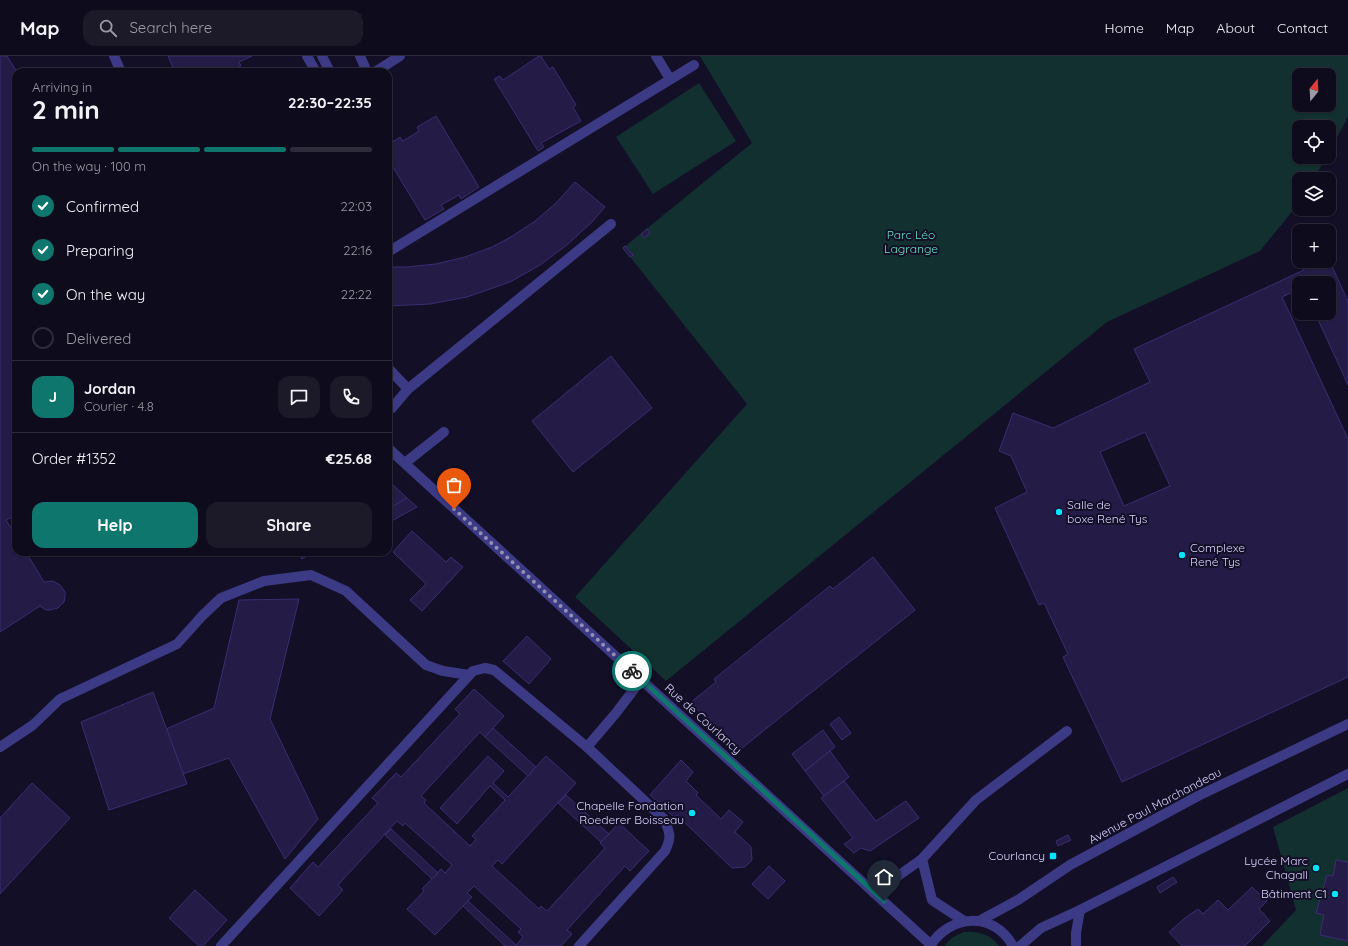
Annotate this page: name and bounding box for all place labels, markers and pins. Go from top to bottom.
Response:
pin [437,468,471,509]
place label: Salle de boxe René Tys [1067,497,1148,526]
marker: Salle de boxe René Tys [1054,507,1064,517]
place label: Complexe René Tys [1190,540,1245,569]
marker: Complexe René Tys [1177,550,1187,560]
place label: Chapelle Fondation Roederer Boisseau [576,798,684,827]
marker: Chapelle Fondation Roederer Boisseau [687,808,697,818]
place label: Courlancy [988,848,1045,863]
marker: Courlancy [1048,851,1058,861]
place label: Lycée Marc Chagall [1244,853,1308,882]
pin [867,860,901,901]
marker: Lycée Marc Chagall [1311,863,1321,873]
place label: Bâtiment C1 [1261,886,1327,901]
marker: Bâtiment C1 [1330,889,1340,899]

